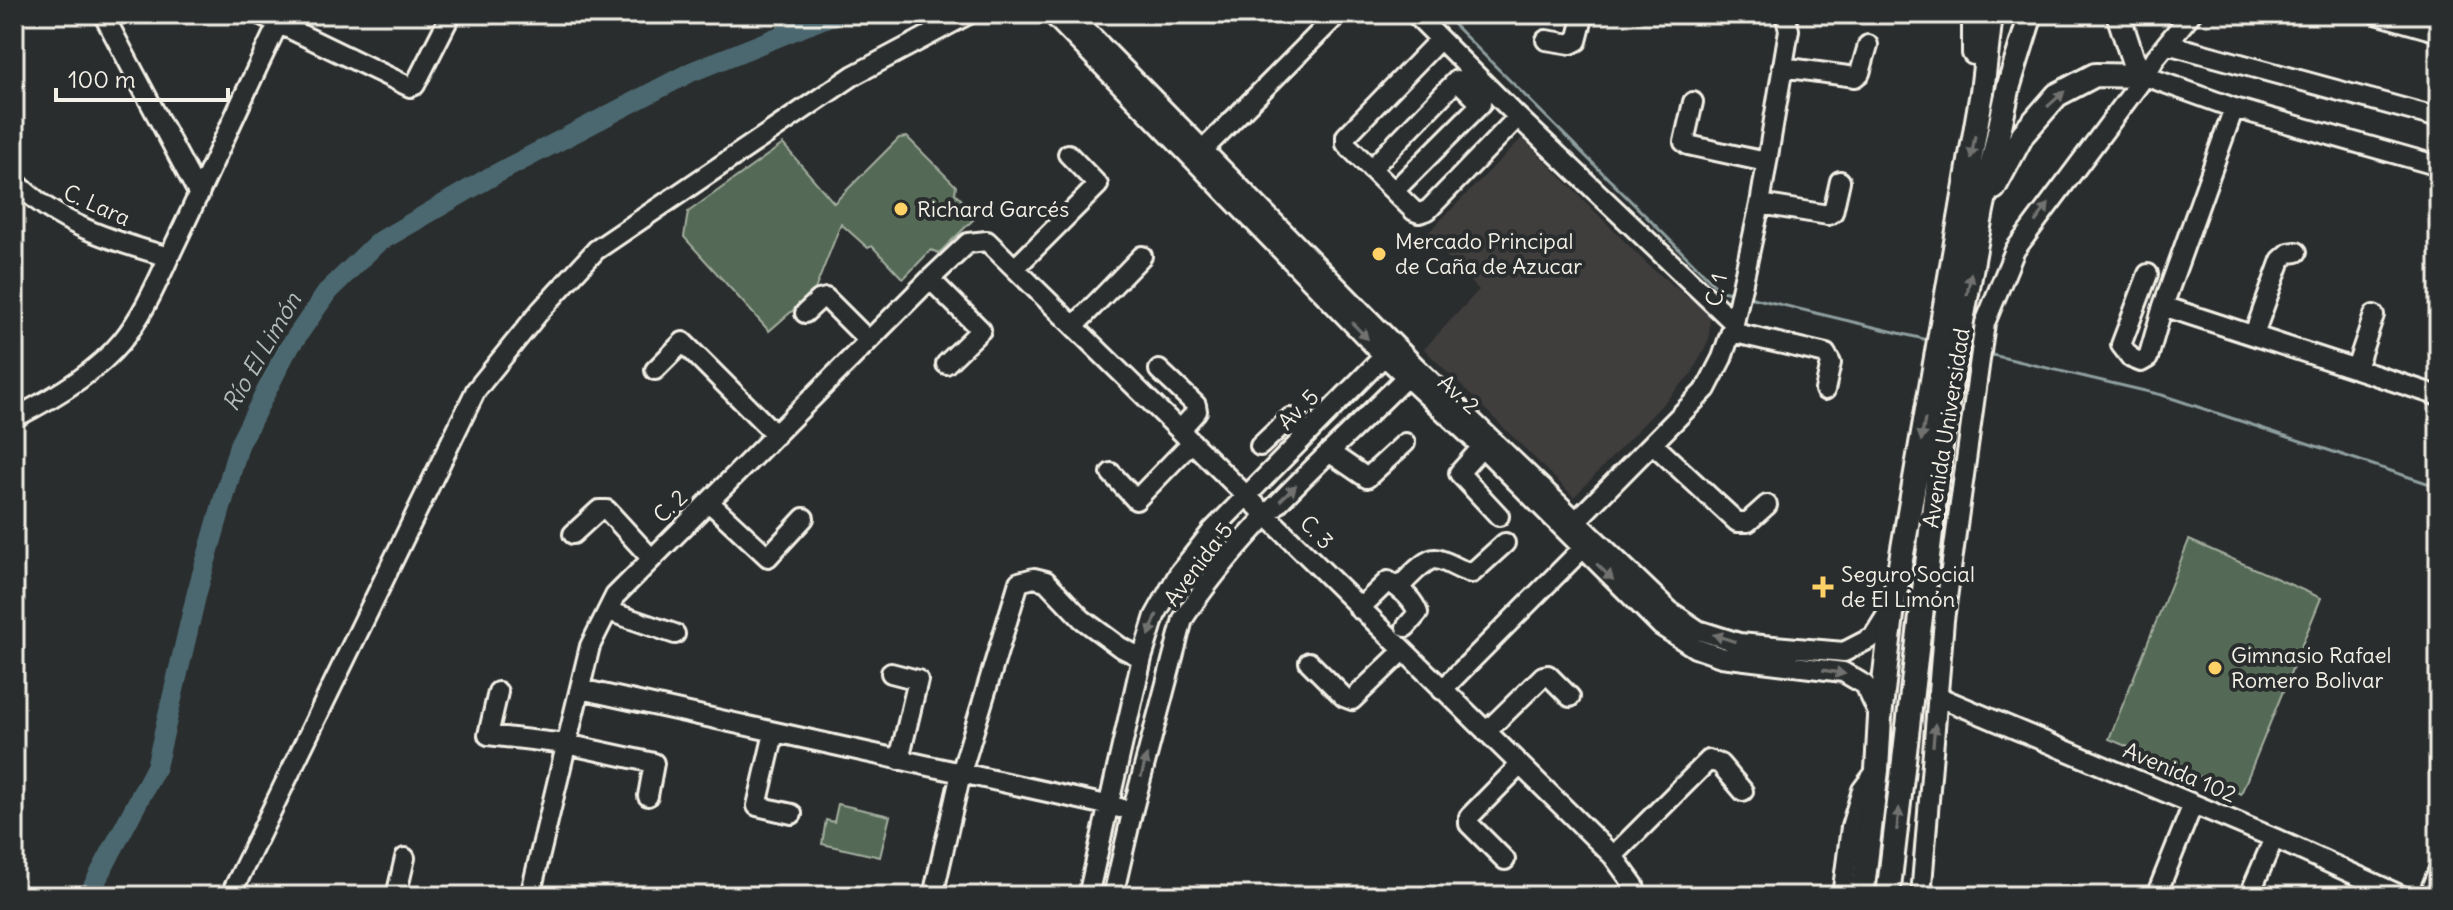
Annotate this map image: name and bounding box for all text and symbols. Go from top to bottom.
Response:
scale bar [56,52,228,102]
text: 100 m [68,64,136,94]
one-way arrow [2045,91,2065,108]
one-way arrow [1966,134,1978,159]
street label: C. Lara [59,178,135,232]
place label: Richard Garcés [917,195,1069,223]
marker: Richard Garcés [892,200,910,218]
one-way arrow [2034,203,2050,223]
place label: Mercado Principal de Caña de Azucar [1395,227,1582,280]
marker: Mercado Principal de Caña de Azucar [1370,245,1388,263]
street label: C. 1 [1699,271,1733,309]
one-way arrow [1964,271,1976,296]
water label: Río El Limón [215,286,308,416]
one-way arrow [1350,321,1368,340]
street label: Avenida Universidad [1916,326,1976,530]
street label: Av. 2 [1433,368,1485,420]
street label: Av. 5 [1272,383,1324,435]
one-way arrow [1917,418,1929,443]
street label: C. 2 [647,483,693,529]
one-way arrow [1278,484,1297,503]
street label: C. 3 [1294,509,1340,555]
street label: Avenida 5 [1157,517,1239,611]
place label: Seguro Social de El Limón [1841,560,1975,613]
one-way arrow [1595,562,1614,580]
marker: Seguro Social de El Limón [1812,576,1834,598]
one-way arrow [1147,613,1159,637]
one-way arrow [1712,631,1736,644]
place label: Gimnasio Rafael Romero Bolivar [2231,641,2392,694]
marker: Gimnasio Rafael Romero Bolivar [2206,659,2224,677]
one-way arrow [1822,667,1847,679]
one-way arrow [1928,722,1941,747]
street label: Avenida 102 [2119,736,2241,808]
one-way arrow [1139,753,1151,778]
one-way arrow [1892,806,1905,831]

